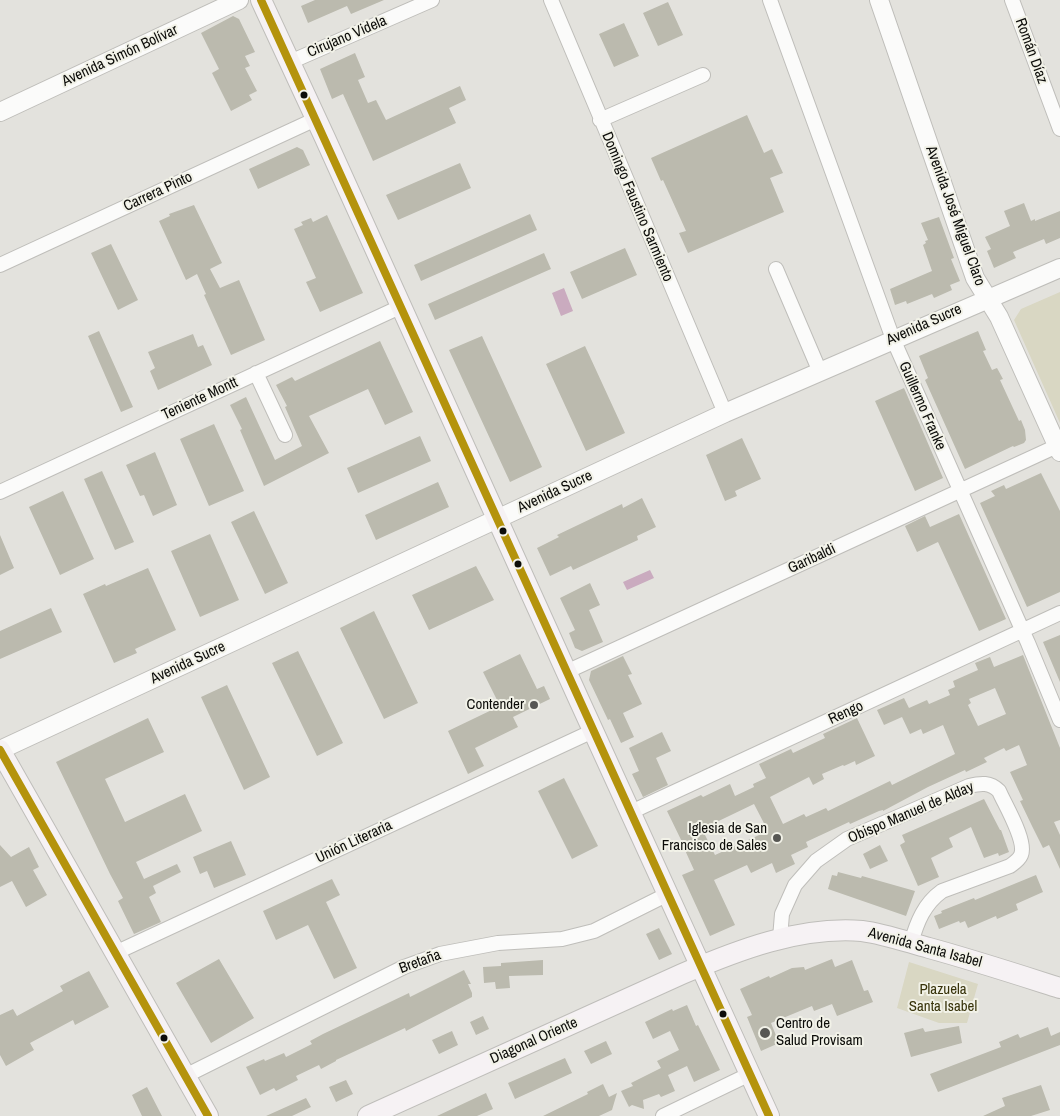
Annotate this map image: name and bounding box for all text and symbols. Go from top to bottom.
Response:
street label: Cirujano Videla [305,12,389,62]
street label: Román Díaz [1011,16,1051,86]
street label: Avenida Simón Bolívar [59,21,181,91]
unlabelled marker [299,90,309,100]
street label: Domingo Faustino Sarmiento [597,129,677,285]
street label: Avenida José Miguel Claro [921,144,989,288]
street label: Carrera Pinto [121,168,195,216]
street label: Avenida Sucre [884,300,964,350]
street label: Guillermo Franke [894,359,950,453]
street label: Teniente Montt [159,374,241,424]
street label: Avenida Sucre [515,467,595,517]
unlabelled marker [498,526,508,536]
street label: Garibaldi [785,540,839,578]
unlabelled marker [513,559,523,569]
street label: Avenida Sucre [148,638,228,688]
place label: Contender [467,696,524,714]
street label: Rengo [826,697,866,729]
marker: Contender [528,699,540,711]
street label: Obispo Manuel de Alday [845,778,977,848]
street label: Unión Literaria [313,817,395,867]
place label: Iglesia de San Francisco de Sales [662,820,767,855]
marker: Iglesia de San Francisco de Sales [771,832,783,844]
street label: Avenida Santa Isabel [866,924,984,972]
street label: Bretaña [397,946,443,978]
park label: Plazuela Santa Isabel [909,981,977,1016]
unlabelled marker [718,1009,728,1019]
street label: Diagonal Oriente [488,1014,580,1068]
place label: Centro de Salud Provisam [776,1015,863,1050]
marker: Centro de Salud Provisam [758,1026,772,1040]
unlabelled marker [159,1033,169,1043]

